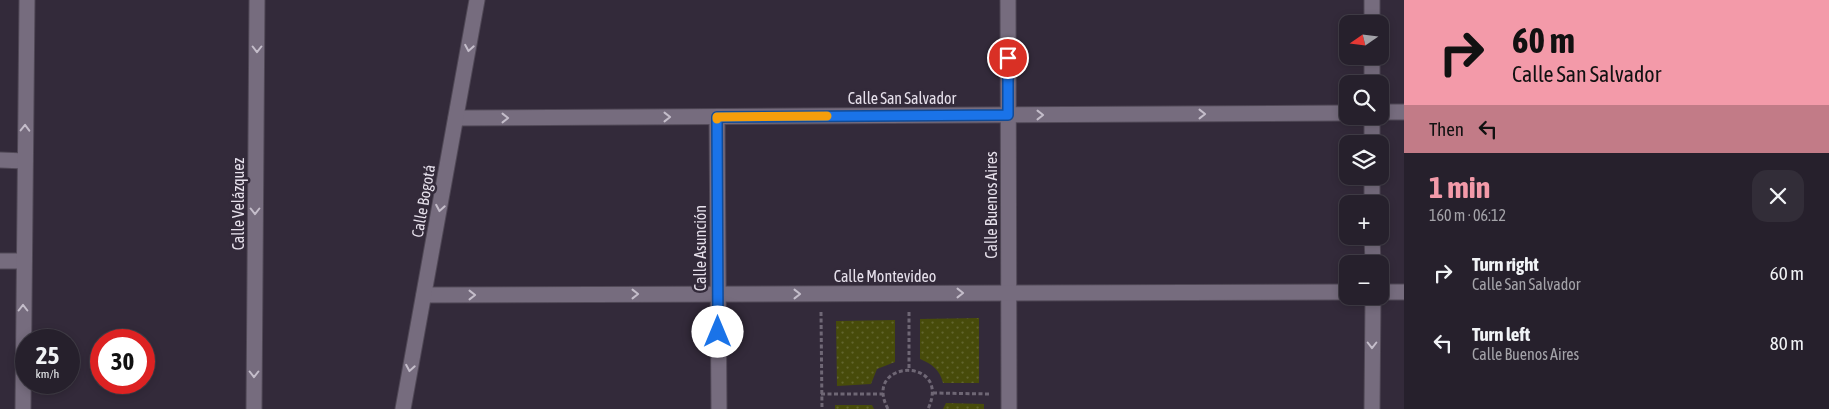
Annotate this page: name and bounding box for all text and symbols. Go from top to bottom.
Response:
north arrow [1339,15,1389,65]
map controls [1339,15,1389,305]
icon: right [1429,20,1494,85]
text: 60 m [1512,20,1575,60]
pin [987,37,1029,79]
one-way arrow [464,44,474,52]
icon: arrive [994,44,1022,72]
one-way arrow [251,45,262,53]
text: Calle San Salvador [1512,61,1661,87]
button: search [1339,75,1389,125]
street label: Calle San Salvador [848,89,957,107]
one-way arrow [1198,109,1206,119]
one-way arrow [1036,110,1044,120]
one-way arrow [664,112,671,122]
one-way arrow [501,113,509,123]
icon: left [1474,115,1502,143]
text: Then [1429,118,1464,140]
one-way arrow [20,124,30,132]
button: layers [1339,135,1389,185]
street label: Calle Buenos Aires [982,151,1000,259]
street label: Calle Velázquez [229,157,248,250]
street label: Calle Bogotá [408,163,439,239]
text: 1 min [1429,170,1490,204]
button: close [1752,170,1804,222]
button: + [1339,195,1389,245]
one-way arrow [435,203,445,212]
street label: Calle Asunción [691,205,709,291]
text: 160 m · 06:12 [1429,206,1506,224]
one-way arrow [250,208,260,215]
text: Turn right [1472,253,1539,275]
button: − [1339,255,1389,305]
icon: right [1429,259,1457,287]
text: 60 m [1770,262,1804,284]
street label: Calle Montevideo [834,267,936,285]
text: Calle San Salvador [1472,275,1580,293]
one-way arrow [956,288,964,298]
one-way arrow [632,289,639,299]
one-way arrow [794,289,802,299]
one-way arrow [469,290,477,300]
one-way arrow [18,304,28,312]
position arrow [691,305,743,357]
text: Turn left [1472,323,1530,345]
speed limit sign: 30 [90,329,155,394]
icon: left [1429,329,1457,357]
text: 80 m [1770,332,1804,354]
text: 25 [36,341,59,369]
one-way arrow [1367,342,1377,349]
text: Calle Buenos Aires [1472,345,1579,363]
one-way arrow [406,363,416,372]
text: km/h [36,367,59,381]
one-way arrow [249,370,259,378]

